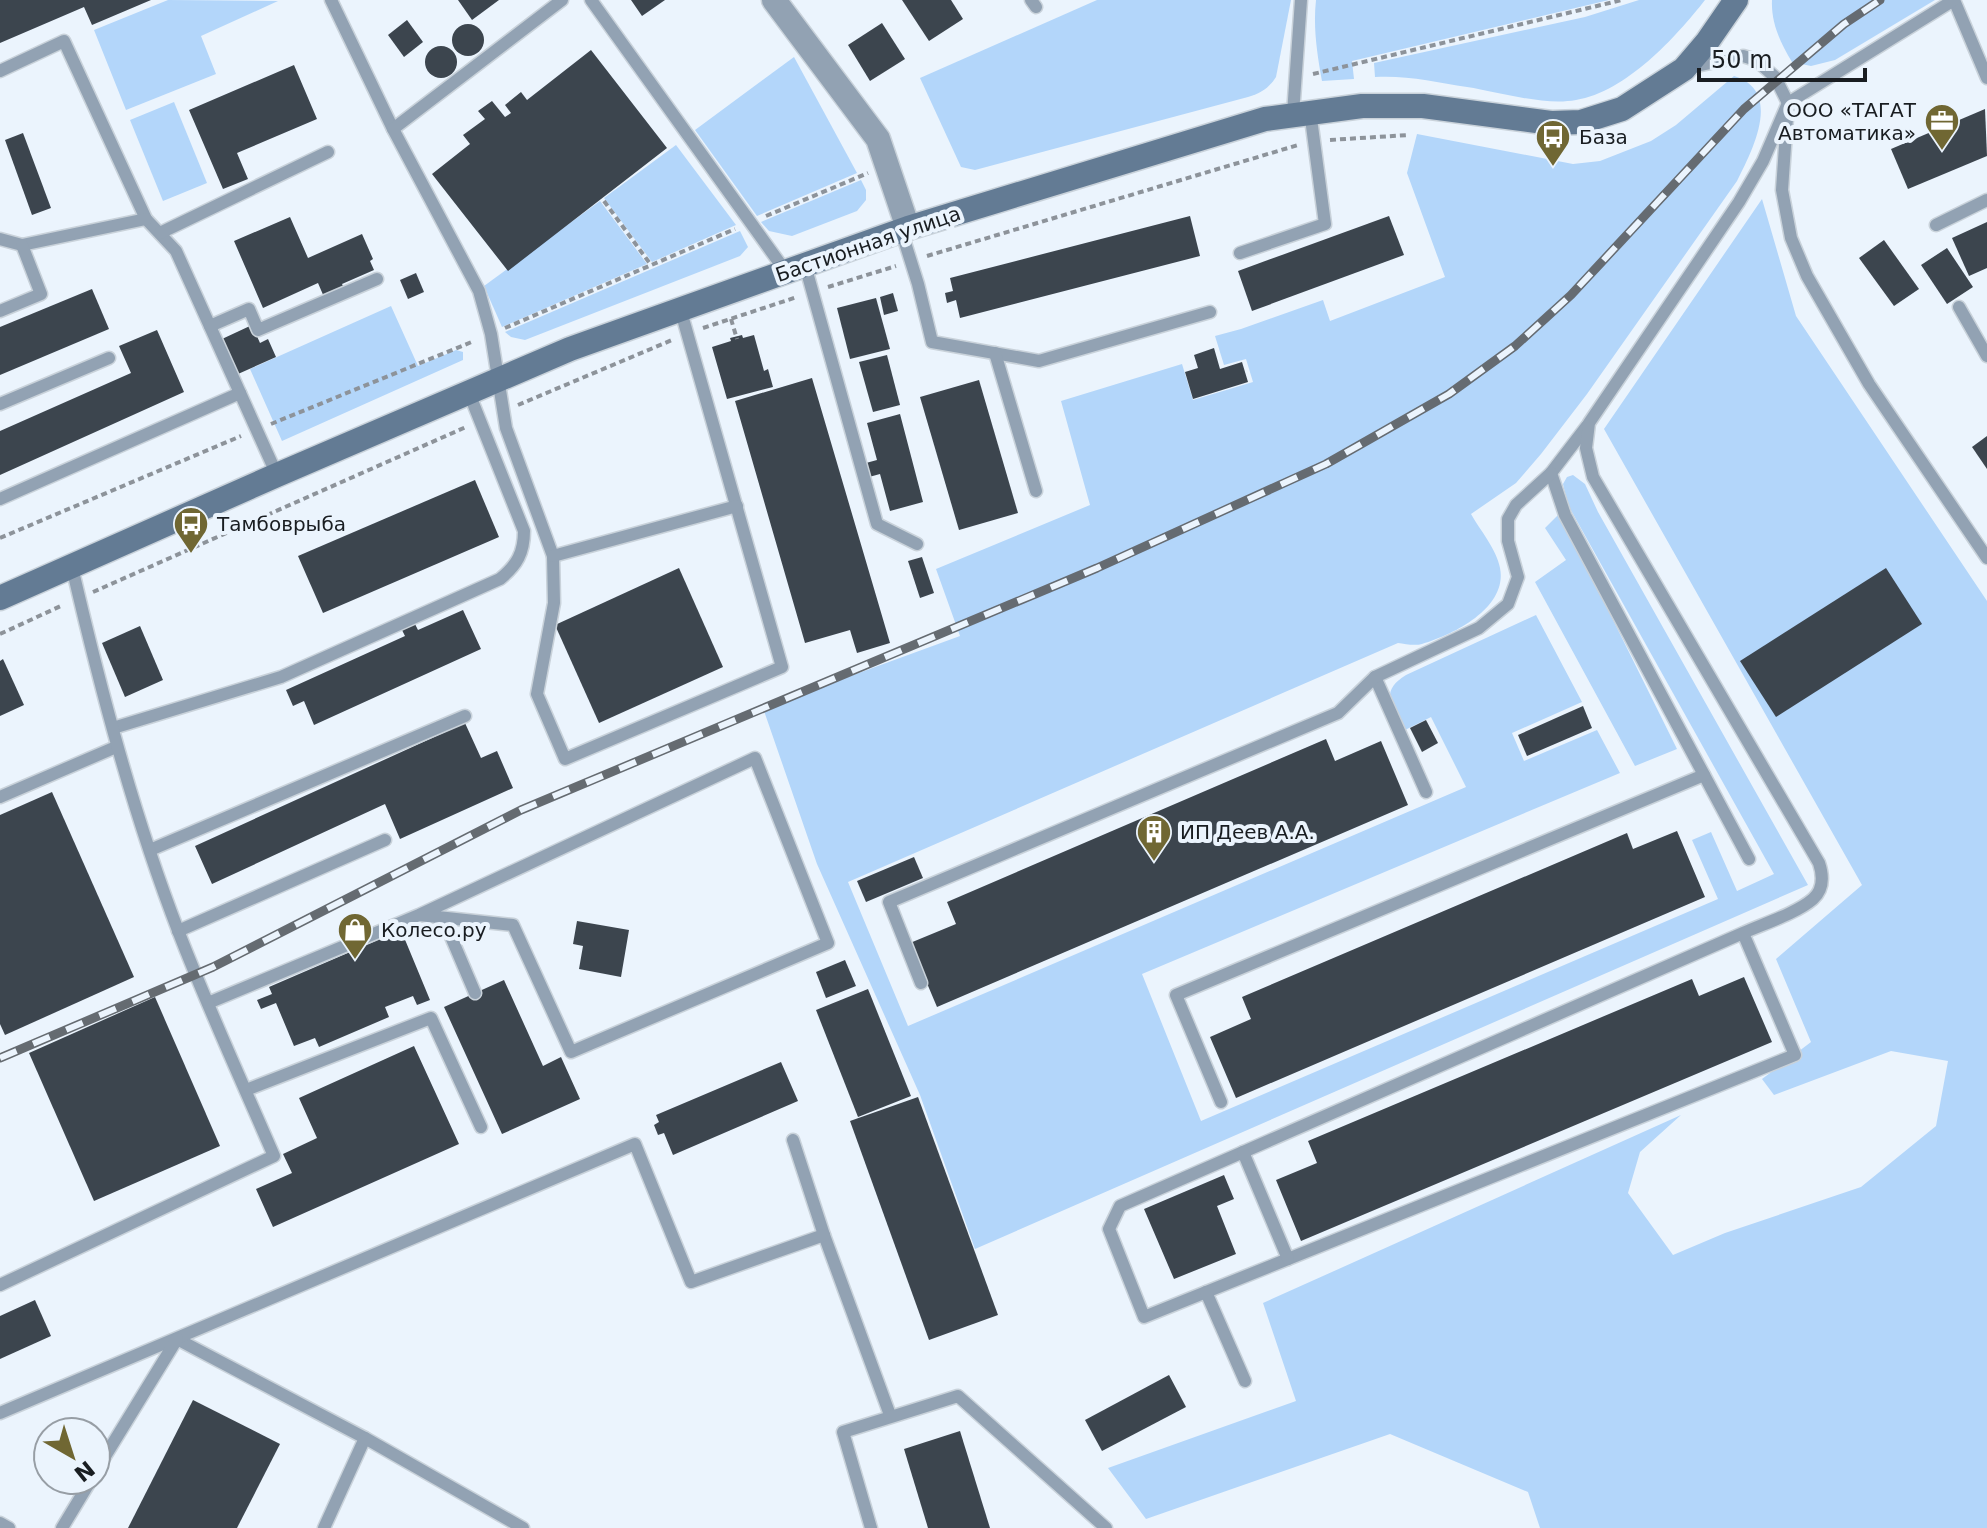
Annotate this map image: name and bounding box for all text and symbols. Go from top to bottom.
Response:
scale bar [1699,32,1865,82]
text: 50 m [1711,46,1773,74]
place label: ООО «ТАГАТ Автоматика» [1778,98,1917,145]
office icon: ООО «ТАГАТ Автоматика» [1923,102,1961,152]
bus stop icon: База [1534,118,1572,168]
place label: База [1579,125,1628,149]
street label: Бастионная улица [772,201,964,287]
bus stop icon: Тамбоврыба [172,505,210,555]
place label: Тамбоврыба [216,512,346,536]
building icon: ИП Деев А.А. [1135,813,1173,863]
place label: ИП Деев А.А. [1180,820,1315,844]
shop icon: Колесо.ру [336,911,374,961]
place label: Колесо.ру [381,918,487,942]
north arrow [32,1416,112,1496]
text: N [69,1456,99,1487]

